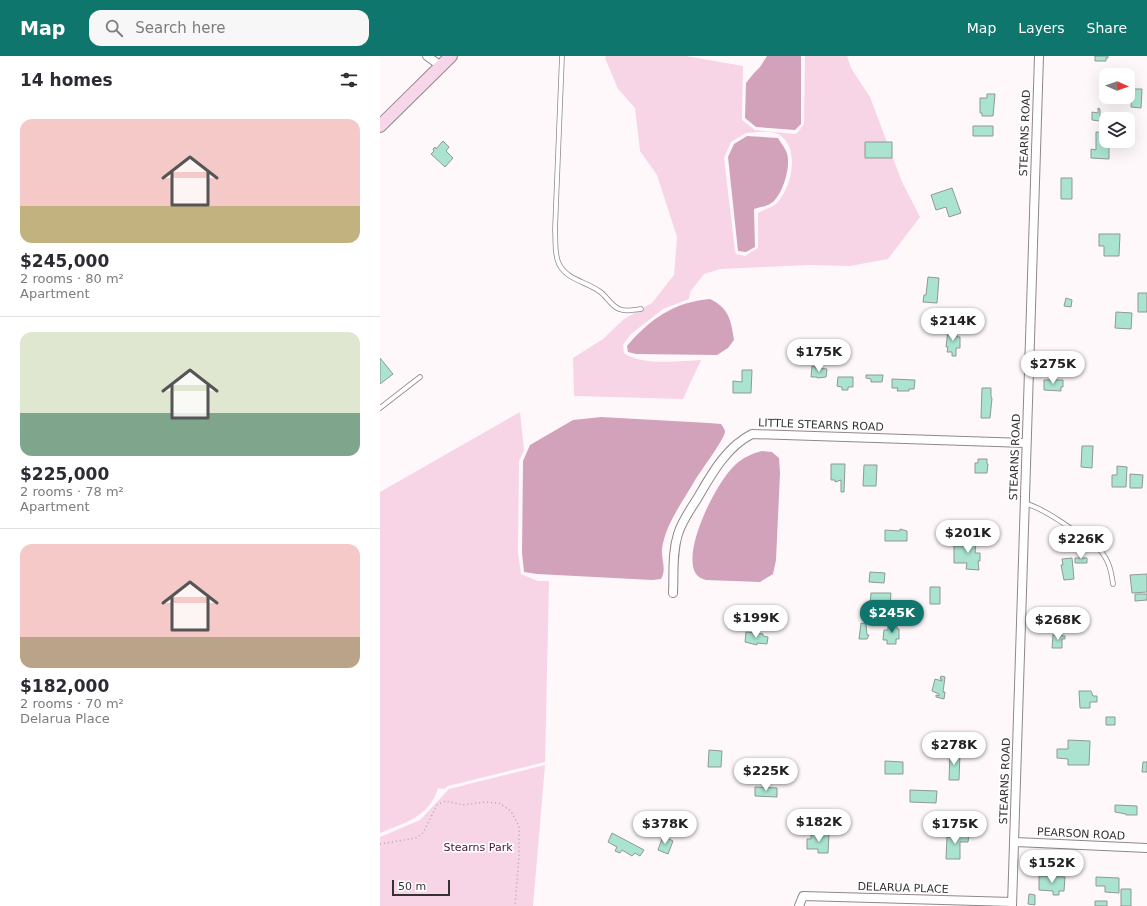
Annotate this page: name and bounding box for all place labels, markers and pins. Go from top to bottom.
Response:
pin: $214K [925,308,981,342]
pin: $175K [791,339,847,373]
pin: $275K [1025,351,1081,385]
pin: $201K [940,520,996,554]
pin: $226K [1053,526,1109,560]
pin: $245K [864,600,920,634]
pin: $199K [728,605,784,639]
pin: $268K [1030,607,1086,641]
pin: $278K [926,732,982,766]
pin: $225K [738,758,794,792]
pin: $182K [791,809,847,843]
pin: $378K [637,811,693,845]
pin: $175K [927,811,983,845]
pin: $152K [1024,850,1080,884]

